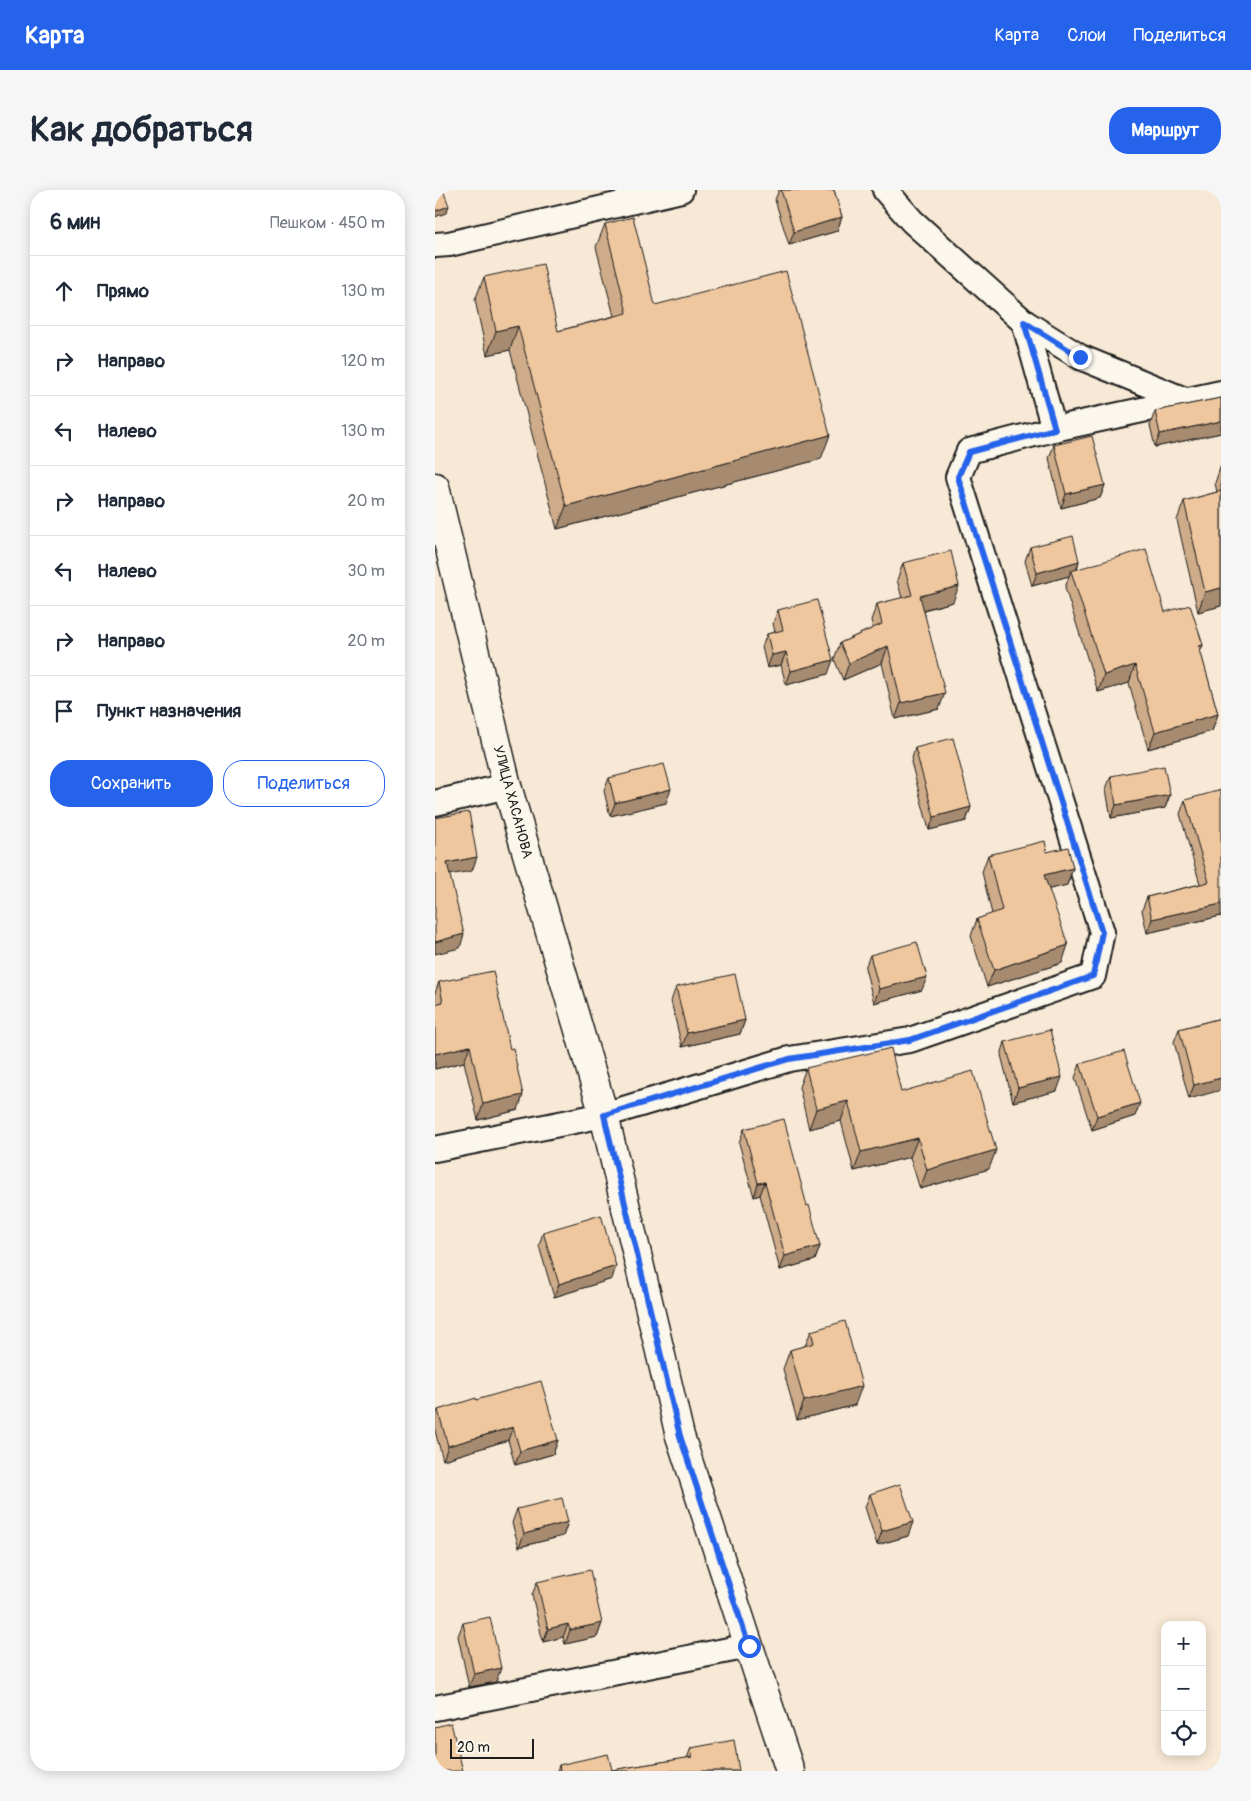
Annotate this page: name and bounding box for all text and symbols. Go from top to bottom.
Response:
text: Карта [25,21,84,50]
text: Карта [995,24,1039,47]
text: Слои [1067,24,1105,47]
text: Поделиться [1133,24,1226,47]
button: Маршрут [1109,107,1221,154]
text: Как добраться [30,108,253,152]
text: 6 мин [50,209,100,236]
text: Пешком · 450 m [270,213,385,233]
icon: ahead [50,277,78,305]
text: Прямо [97,279,149,303]
text: 130 m [341,281,385,301]
route end [1069,346,1092,369]
icon: right [50,347,78,375]
text: Направо [97,349,165,373]
text: 120 m [341,351,385,371]
icon: left [50,417,78,445]
text: Налево [97,419,157,443]
text: 130 m [341,421,385,441]
icon: right [50,487,78,515]
text: Направо [97,489,165,513]
text: 20 m [347,491,385,511]
icon: left [50,557,78,585]
text: Налево [97,559,157,583]
text: 30 m [347,561,385,581]
icon: right [50,627,78,655]
text: Направо [97,629,165,653]
text: 20 m [347,631,385,651]
icon: arrive [50,697,78,725]
text: Пункт назначения [97,699,241,723]
street label: УЛИЦА ХАСАНОВА [490,744,536,860]
button: Сохранить [50,760,213,807]
button: Поделиться [223,760,385,807]
map controls [1161,1621,1206,1756]
button: + [1161,1621,1206,1666]
route start [738,1635,761,1658]
button: − [1161,1666,1206,1711]
button: locate [1161,1711,1206,1756]
scale bar [450,1736,534,1759]
text: 20 m [457,1739,490,1756]

